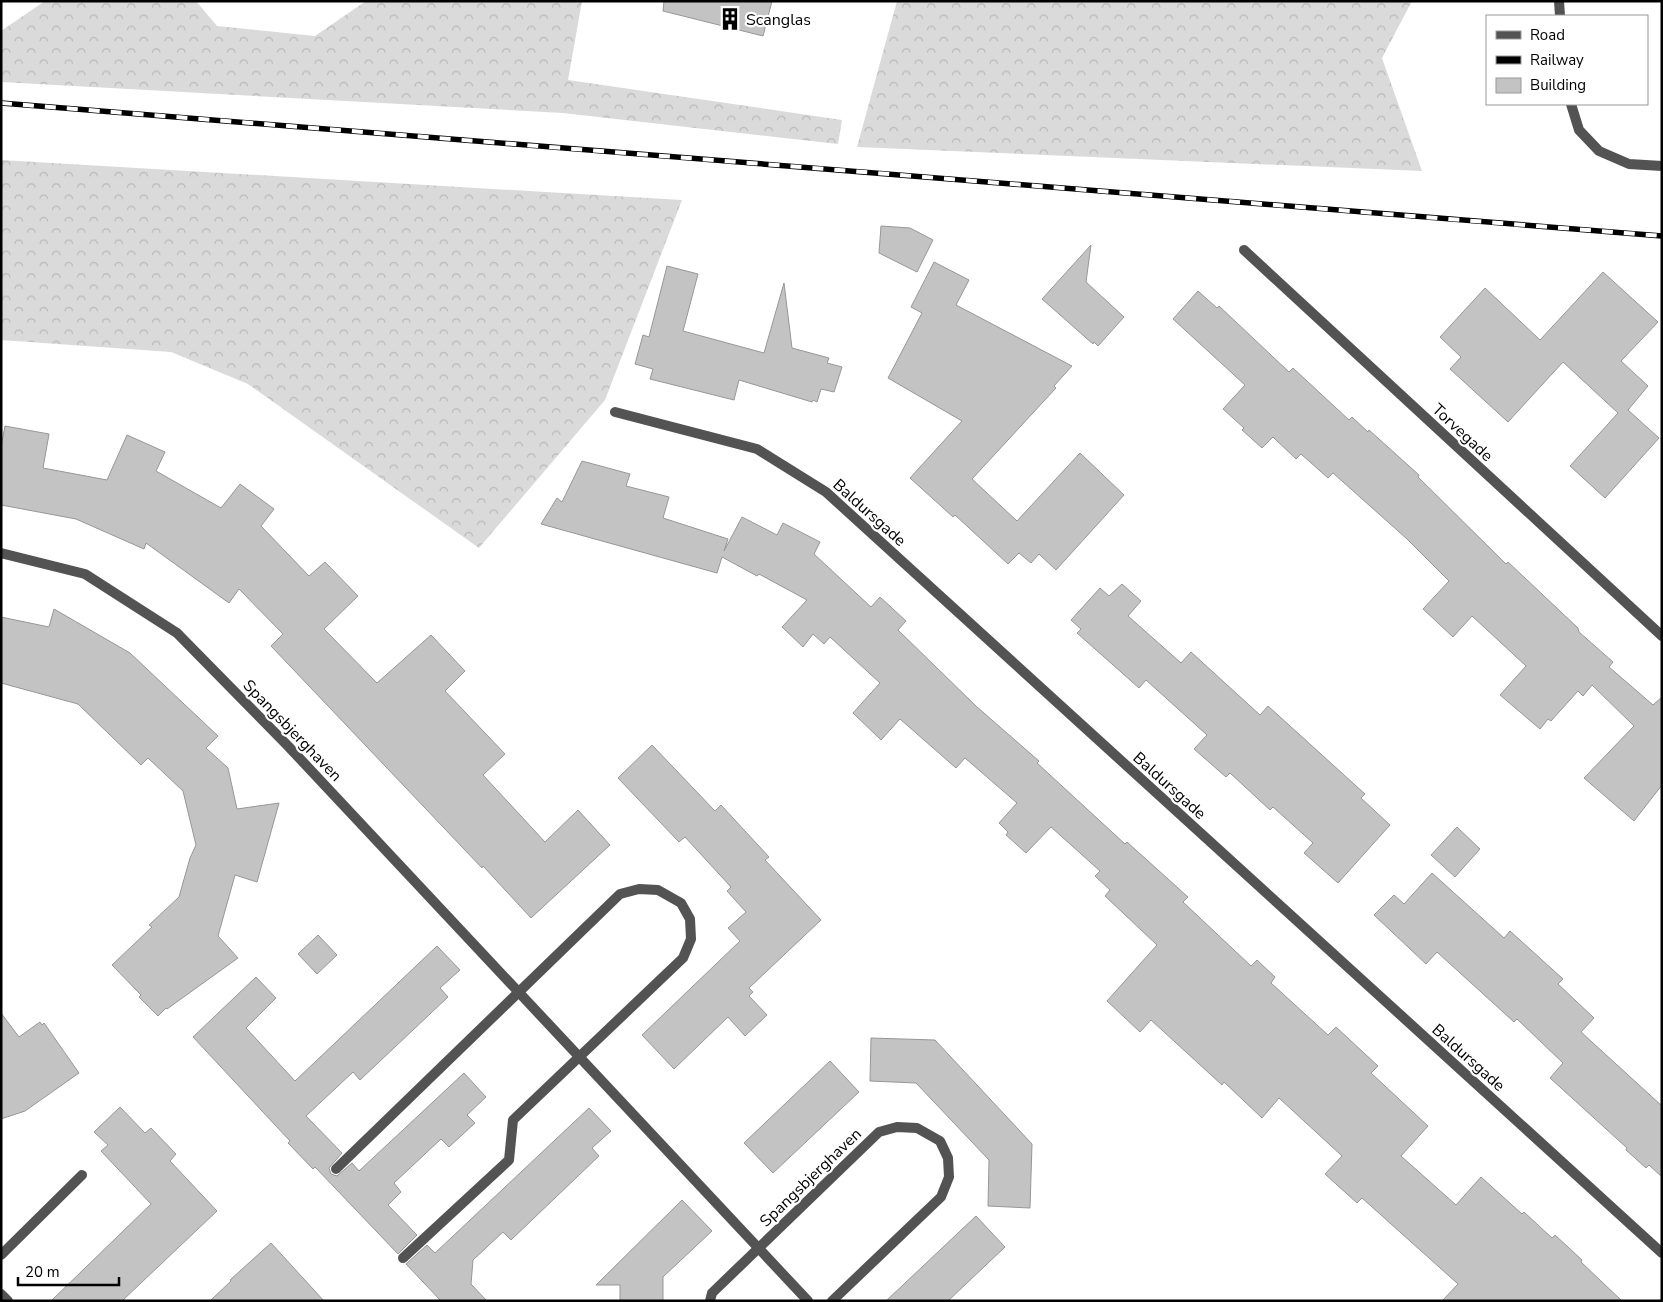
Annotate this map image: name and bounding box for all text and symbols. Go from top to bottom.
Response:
building icon: Scanglas [717,6,743,32]
place label: Scanglas [746,9,811,31]
legend [1486,15,1648,105]
text: Road [1530,25,1565,45]
text: Railway [1530,50,1584,70]
text: Building [1530,75,1586,95]
street label: Torvegade [1427,399,1498,467]
street label: Baldursgade [828,474,911,551]
street label: Spangsbjerghaven [238,675,347,786]
street label: Baldursgade [1128,747,1211,824]
street label: Baldursgade [1427,1019,1510,1096]
street label: Spangsbjerghaven [755,1123,866,1232]
scale bar [18,1254,119,1286]
text: 20 m [25,1262,60,1282]

